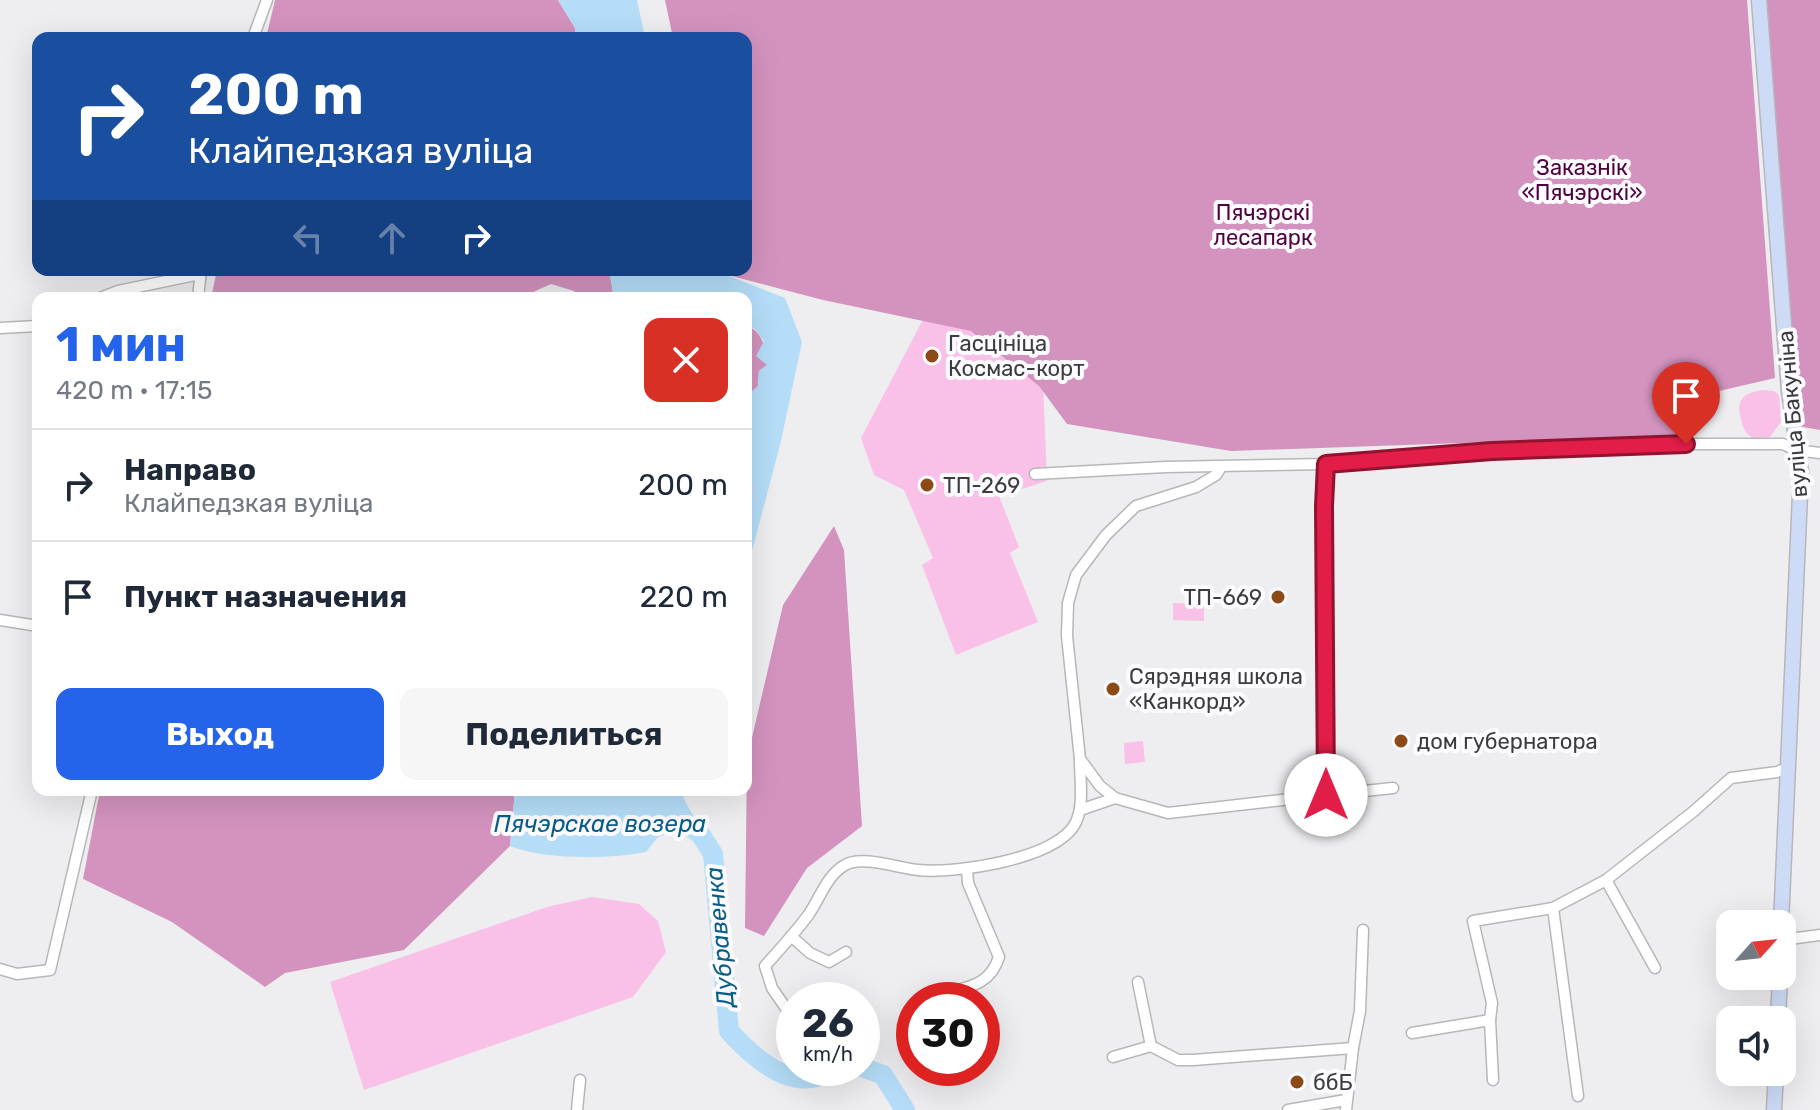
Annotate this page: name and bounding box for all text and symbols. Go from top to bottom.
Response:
text: 200 m [188,62,364,128]
icon: right [56,64,160,168]
text: Клайпедзкая вуліца [188,129,533,172]
park label: Заказнік «Пячэрскі» [1521,154,1643,206]
park label: Пячэрскі лесапарк [1213,199,1313,251]
icon: left [286,216,330,260]
icon: ahead [370,216,414,260]
icon: right [454,216,498,260]
text: 1 мин [56,316,186,373]
button: close [644,318,728,402]
street label: вуліца Бакуніна [1772,329,1813,498]
place label: Гасцініца Космас-корт [948,330,1084,382]
marker: Гасцініца Космас-корт [923,347,941,365]
pin [1652,362,1720,444]
icon: arrive [1664,374,1708,418]
text: 420 m · 17:15 [56,375,212,406]
text: Направо [124,452,256,488]
icon: right [56,463,100,507]
text: 200 m [638,467,728,503]
place label: ТП-269 [943,472,1020,499]
marker: ТП-269 [918,476,936,494]
text: Клайпедзкая вуліца [124,488,373,519]
icon: arrive [56,575,100,619]
text: Пункт назначения [124,579,407,615]
text: 220 m [640,579,728,615]
place label: ТП-669 [1183,584,1262,611]
marker: ТП-669 [1269,588,1287,606]
place label: Сярэдняя школа «Канкорд» [1129,663,1303,715]
marker: Сярэдняя школа «Канкорд» [1104,680,1122,698]
button: Выход [56,688,384,780]
button: Поделиться [400,688,728,780]
place label: дом губернатора [1417,728,1598,755]
marker: дом губернатора [1392,732,1410,750]
position arrow [1284,753,1368,837]
water label: Пячэрскае возера [494,810,706,838]
water label: Дубравенка [700,866,740,1010]
north arrow [1716,910,1796,990]
map controls [1716,910,1796,1086]
speed limit sign: 30 [896,982,1000,1086]
text: 26 [802,1000,854,1047]
button: sound [1716,1006,1796,1086]
text: km/h [803,1042,853,1066]
place label: ббБ [1313,1069,1353,1096]
marker: ббБ [1288,1073,1306,1091]

